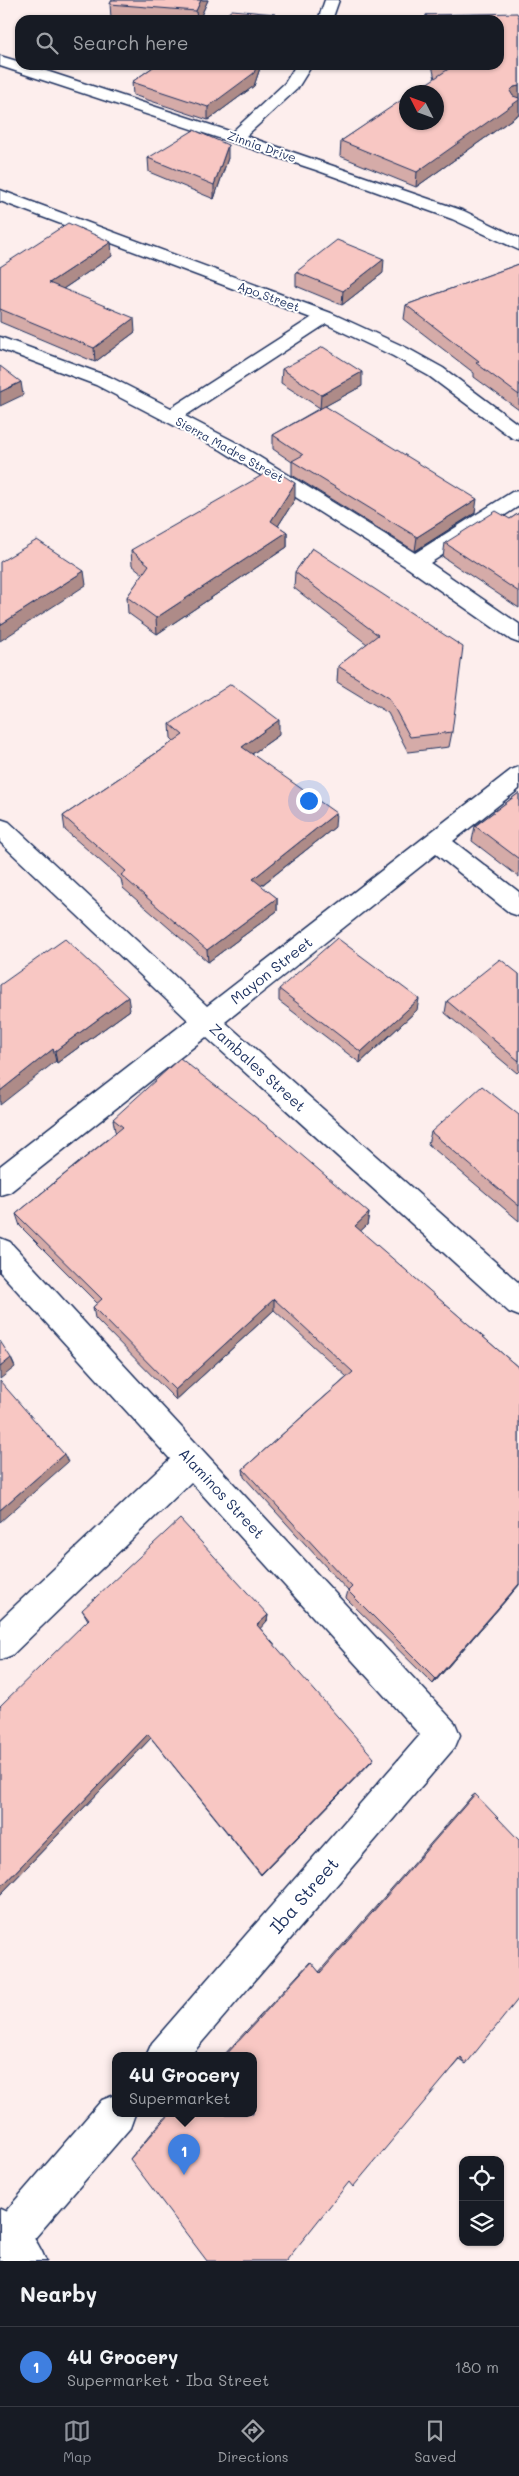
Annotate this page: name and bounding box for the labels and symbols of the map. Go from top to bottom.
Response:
north arrow [399,85,444,130]
street label: Zinnia Drive [225,127,299,165]
street label: Apo Street [236,277,302,315]
street label: Sierra Madre Street [173,413,287,485]
your location [296,788,322,814]
street label: Mayon Street [226,932,316,1008]
street label: Zambales Street [206,1018,310,1116]
street label: Alaminos Street [175,1443,269,1543]
street label: Iba Street [264,1852,344,1938]
pin: 1 [168,2134,200,2175]

